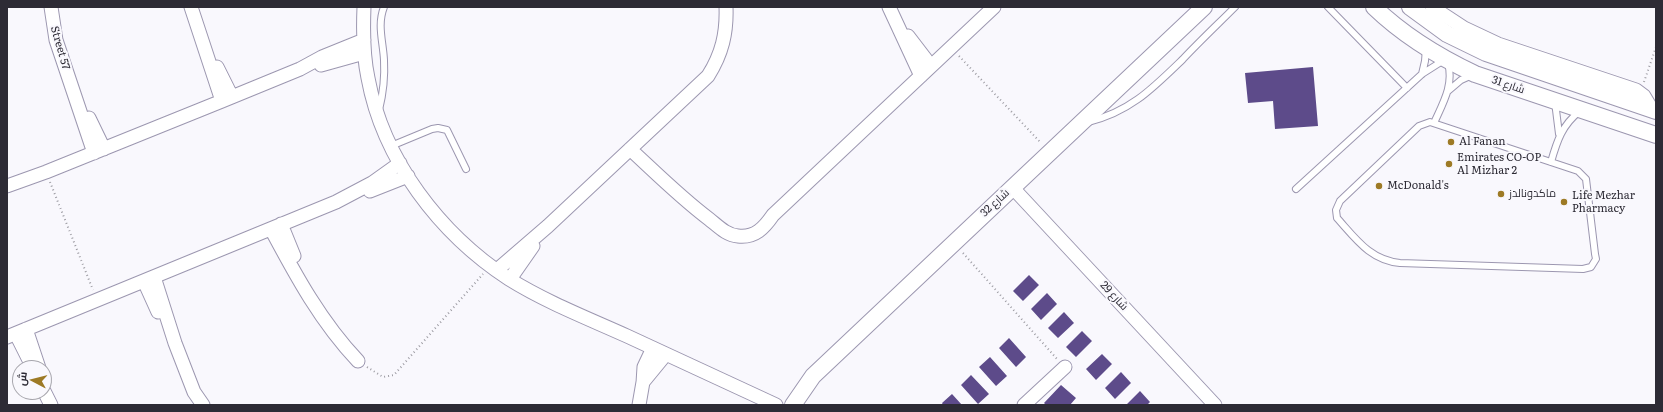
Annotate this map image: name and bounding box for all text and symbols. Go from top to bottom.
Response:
street label: Street 57 [47,25,73,71]
street label: شارع 31 [1490,73,1526,97]
place label: Al Fanan [1459,135,1505,149]
marker: Al Fanan [1446,137,1456,147]
place label: Emirates CO-OP Al Mizhar 2 [1457,151,1541,177]
marker: Emirates CO-OP Al Mizhar 2 [1444,159,1454,169]
place label: McDonald's [1387,179,1449,193]
marker: McDonald's [1374,181,1384,191]
street label: شارع 32 [978,186,1012,220]
place label: ماكدونالدز [1509,187,1556,201]
marker: ماكدونالدز [1496,189,1506,199]
place label: Life Mezhar Pharmacy [1572,189,1635,215]
marker: Life Mezhar Pharmacy [1559,197,1569,207]
street label: شارع 29 [1097,279,1131,313]
north arrow [12,360,52,400]
text: ش [12,371,30,387]

